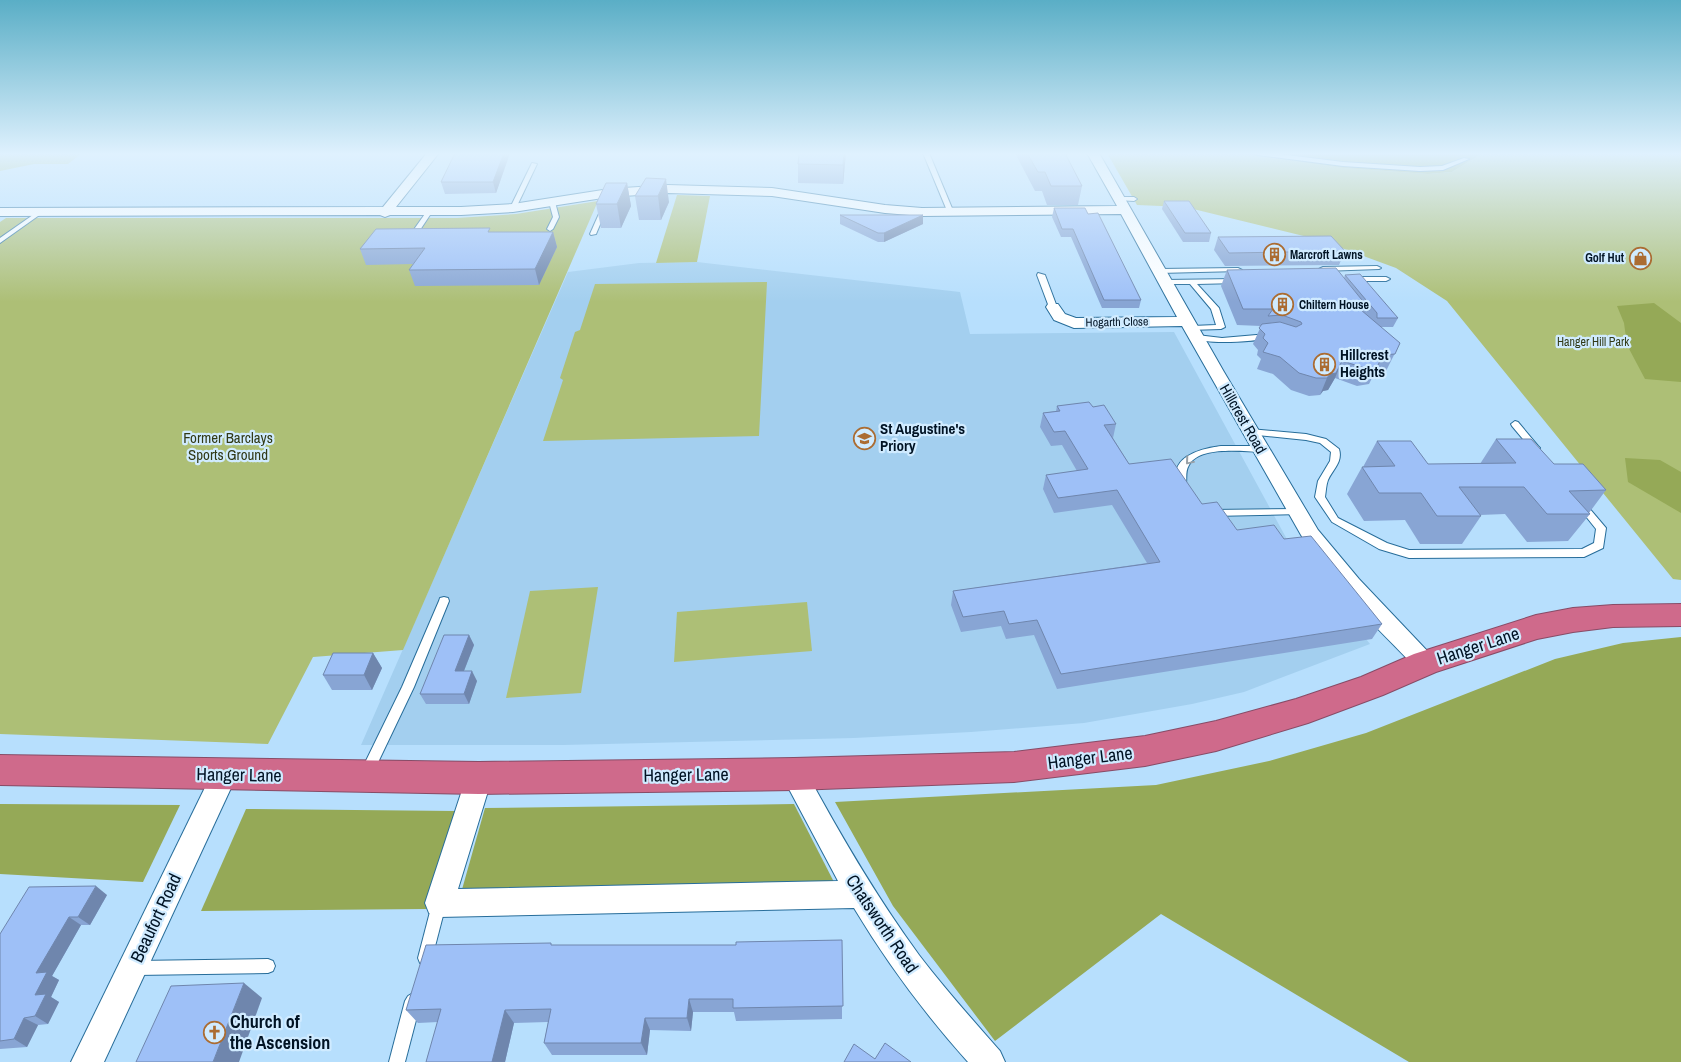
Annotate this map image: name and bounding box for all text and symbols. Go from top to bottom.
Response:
building icon: Marcroft Lawns [1262,243,1286,267]
shop icon: Golf Hut [1628,246,1652,270]
place label: Marcroft Lawns [1290,247,1363,263]
place label: Golf Hut [1585,250,1625,266]
building icon: Chiltern House [1271,293,1295,317]
place label: Chiltern House [1299,297,1370,313]
street label: Hogarth Close [1085,313,1149,331]
park label: Hanger Hill Park [1557,334,1629,350]
place label: Hillcrest Heights [1340,344,1389,382]
building icon: Hillcrest Heights [1312,352,1336,376]
street label: Hillcrest Road [1215,380,1272,457]
place label: St Augustine's Priory [880,418,965,456]
school or university icon: St Augustine's Priory [852,426,876,450]
park label: Former Barclays Sports Ground [183,427,273,465]
one-way arrow [1185,455,1194,464]
street label: Hanger Lane [1433,620,1522,671]
street label: Hanger Lane [1046,740,1134,775]
street label: Hanger Lane [196,761,282,788]
street label: Hanger Lane [643,761,729,788]
street label: Beaufort Road [124,869,187,966]
street label: Chatsworth Road [840,869,925,978]
place label: Church of the Ascension [230,1009,330,1055]
church icon: Church of the Ascension [202,1020,226,1044]

